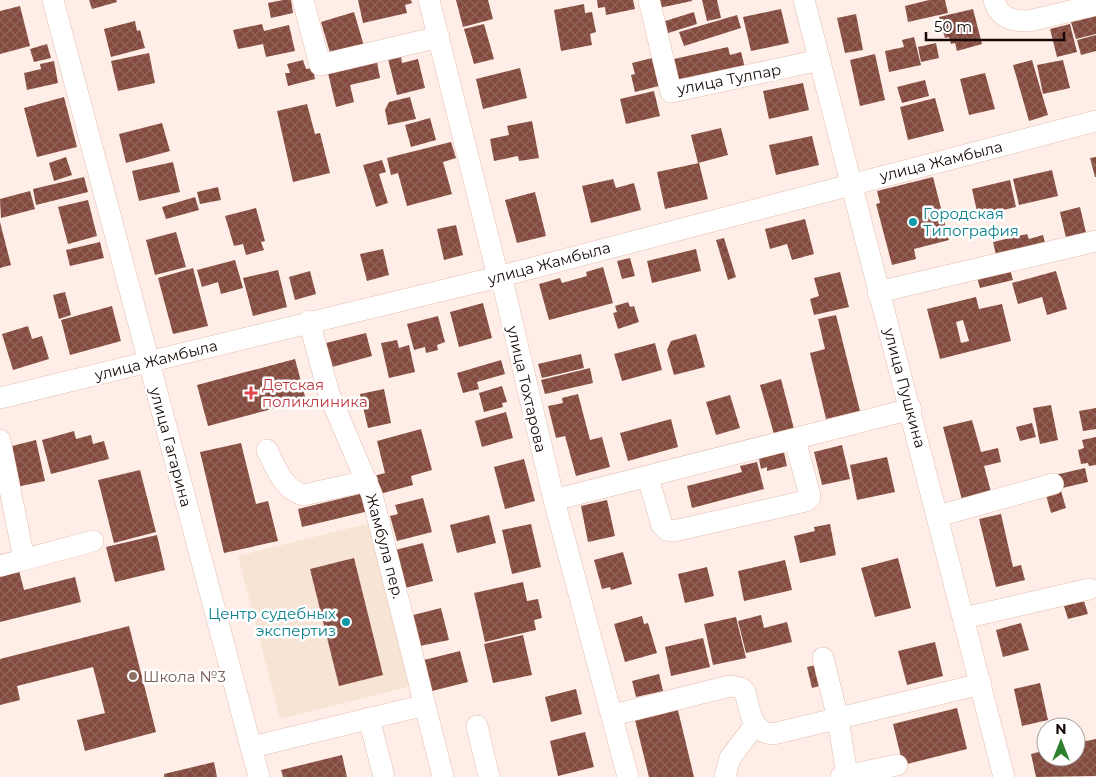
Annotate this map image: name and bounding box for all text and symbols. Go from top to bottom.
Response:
scale bar [926,10,1064,42]
text: 50 m [934,17,972,36]
street label: улица Тулпар [674,60,783,99]
street label: улица Жамбыла [877,137,1005,186]
place label: Городская Типография [923,204,1019,240]
marker: Городская Типография [907,216,919,228]
street label: улица Жамбыла [485,237,612,289]
street label: улица Тохтарова [503,323,551,454]
street label: улица Пушкина [880,325,930,450]
street label: улица Жамбыла [92,336,220,385]
place label: Детская поликлиника [262,375,368,411]
street label: улица Гагарина [146,384,196,509]
marker: Детская поликлиника [244,386,258,400]
street label: Жамбула пер. [362,491,408,601]
place label: Центр судебных экспертиз [208,604,336,640]
marker: Центр судебных экспертиз [340,616,352,628]
place label: Школа №3 [143,667,226,686]
marker: Школа №3 [127,670,139,682]
north arrow [1036,717,1086,767]
text: N [1055,720,1067,738]

